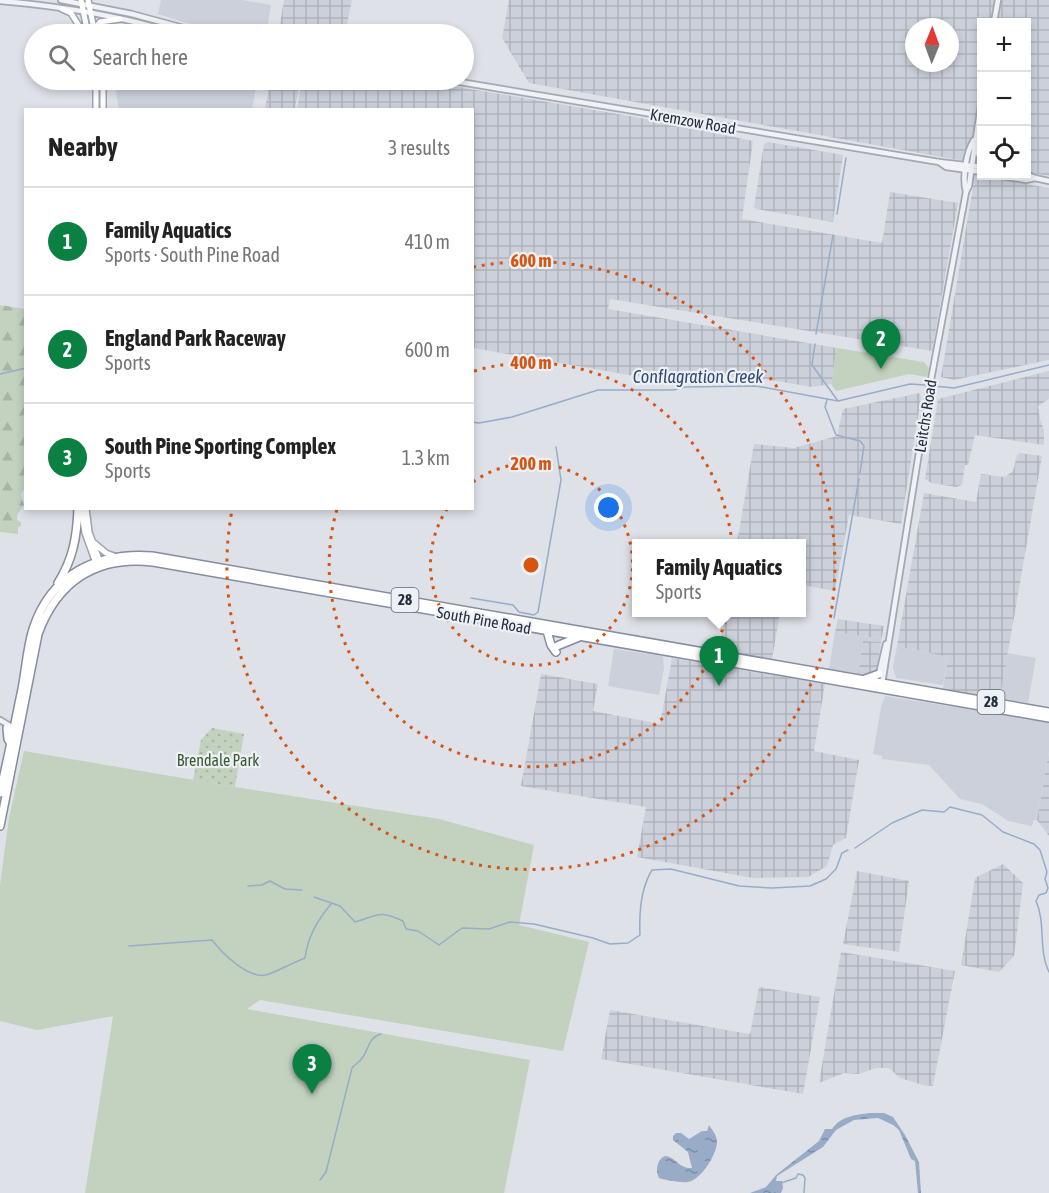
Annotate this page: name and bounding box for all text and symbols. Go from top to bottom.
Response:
north arrow [905,18,959,72]
map controls [977,18,1031,180]
button: + [977,18,1031,72]
search box [24,24,474,90]
icon: search [45,41,78,74]
text: Search here [93,44,188,70]
button: − [977,72,1031,126]
street label: Kremzow Road [649,105,737,137]
button: locate [977,126,1031,180]
text: Nearby [48,132,118,162]
text: 3 results [388,136,450,159]
text: Family Aquatics [105,217,232,243]
text: 1 [63,230,72,253]
text: 410 m [405,230,450,253]
text: Sports · South Pine Road [105,243,280,266]
text: 600 m [511,250,551,271]
pin: 2 [862,320,900,369]
text: England Park Raceway [105,325,286,351]
text: 2 [63,338,72,361]
text: 600 m [405,338,450,361]
text: Sports [105,351,151,374]
text: 400 m [510,352,551,373]
water label: Conflagration Creek [633,366,764,387]
street label: Leitchs Road [910,378,940,454]
text: South Pine Sporting Complex [105,433,336,459]
text: 3 [63,446,72,469]
text: 1.3 km [402,446,450,469]
text: 200 m [511,453,551,474]
text: Sports [105,459,151,482]
your location [594,493,623,522]
popup [632,539,806,617]
text: Family Aquatics [656,554,782,580]
centre of rings [521,555,541,575]
text: Sports [656,580,702,603]
road number: 28 [392,588,418,612]
street label: South Pine Road [435,603,533,637]
pin: 1 [700,636,738,686]
road number: 28 [978,690,1004,714]
park label: Brendale Park [177,751,259,769]
pin: 3 [292,1044,332,1094]

